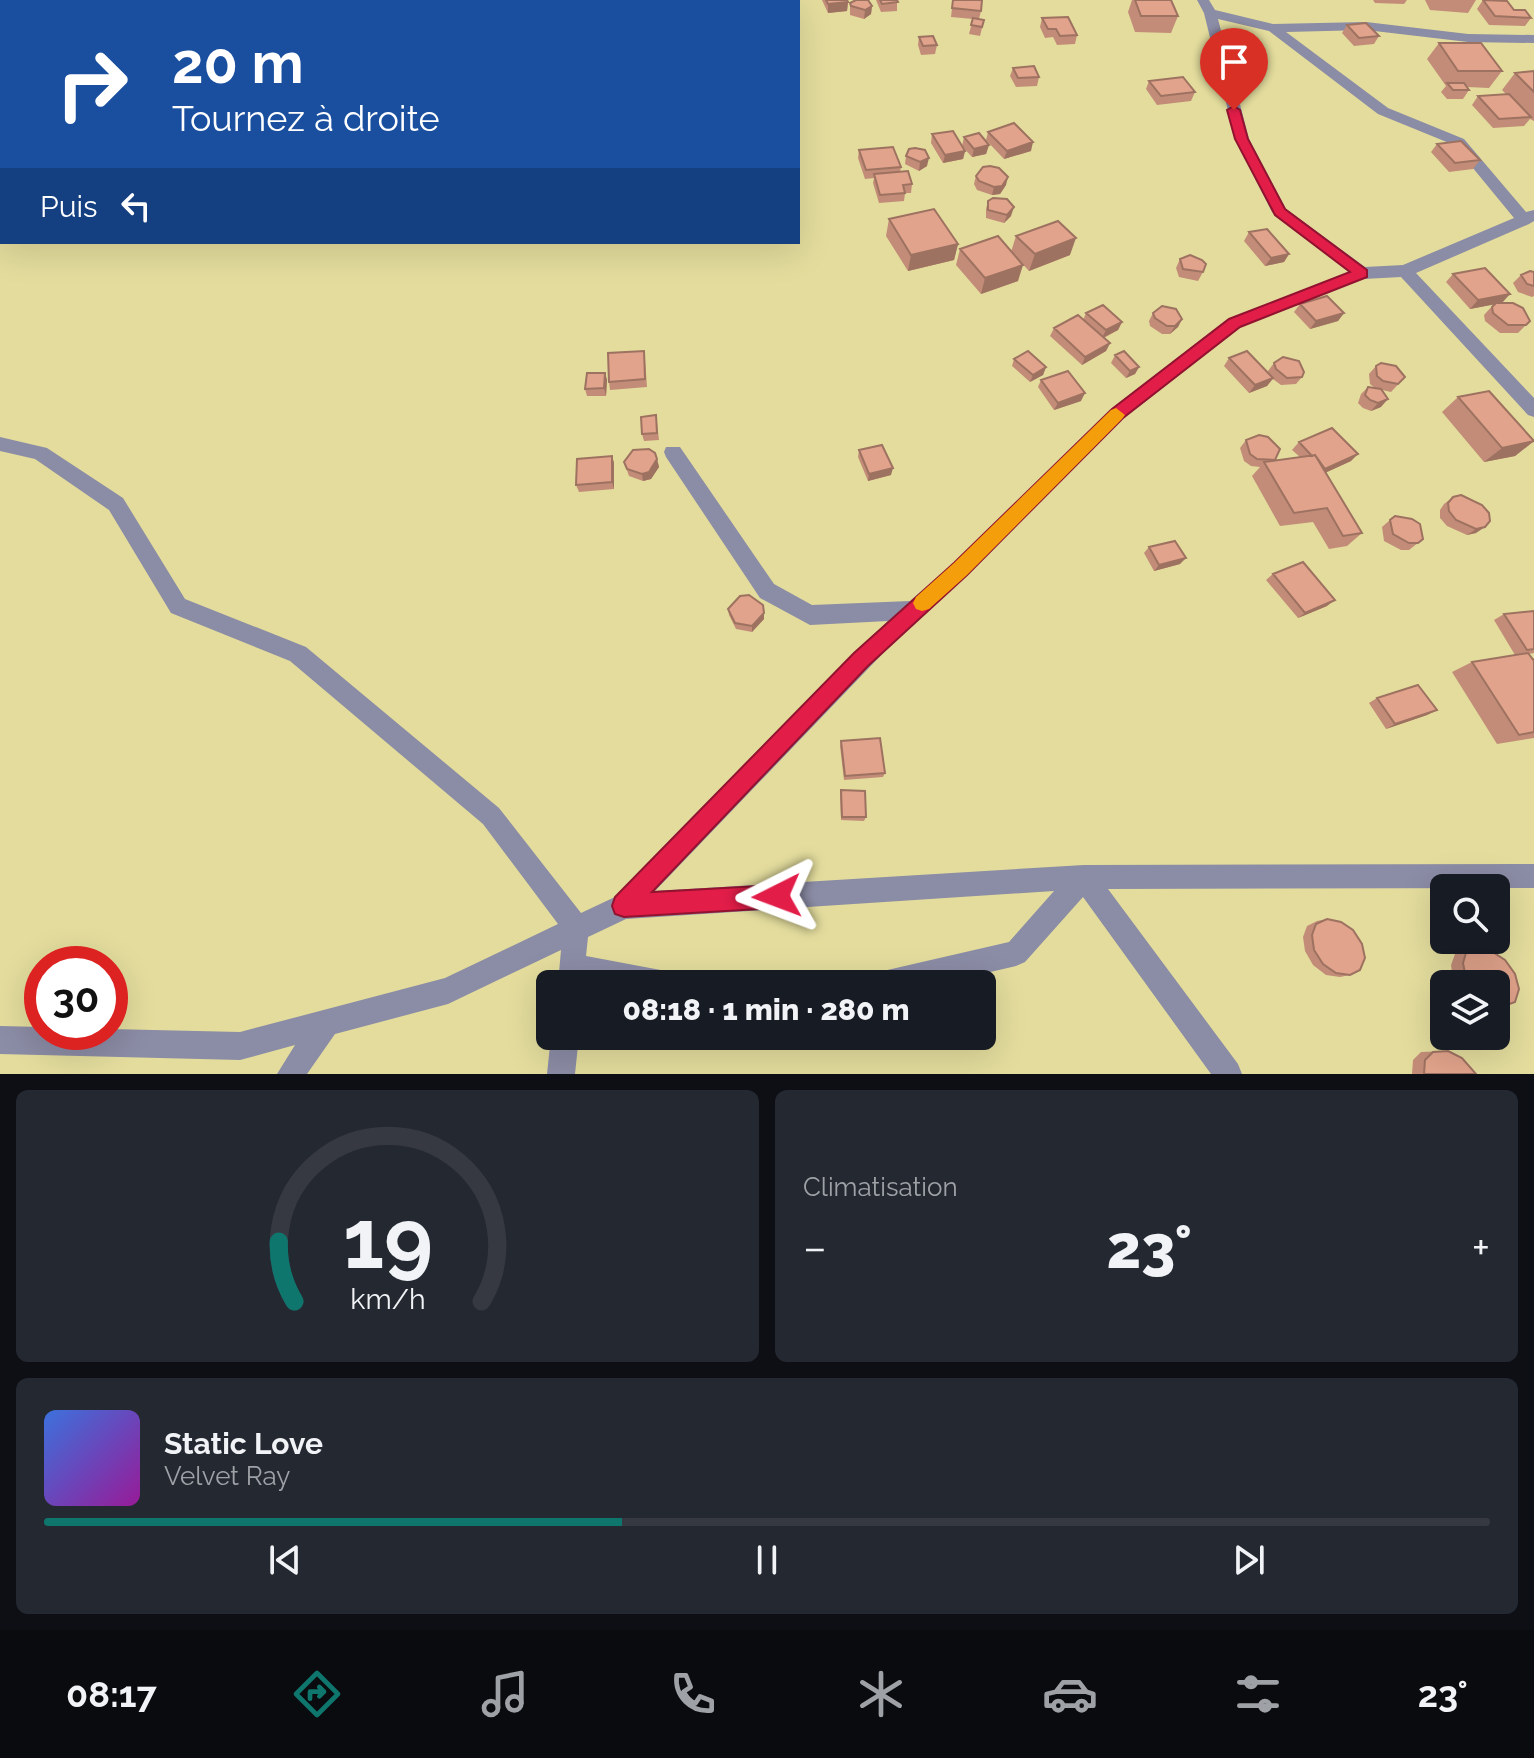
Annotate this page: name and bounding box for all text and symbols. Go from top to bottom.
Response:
pin [1200,28,1268,110]
text: 20 m [172,30,304,96]
icon: right [40,32,144,136]
icon: arrive [1212,40,1256,84]
text: Tournez à droite [172,97,440,139]
icon: left [114,184,158,228]
text: Puis [40,189,98,224]
position arrow [735,854,819,938]
map controls [1430,874,1510,1050]
button: search [1430,874,1510,954]
speed limit sign: 30 [24,946,128,1050]
button: layers [1430,970,1510,1050]
text: 08:18 · 1 min · 280 m [622,992,910,1027]
text: Climatisation [803,1172,958,1202]
text: 19 [342,1190,433,1287]
text: 23° [1106,1212,1192,1282]
text: − [803,1222,827,1273]
text: + [1472,1222,1490,1273]
text: km/h [350,1282,425,1316]
text: Static Love [164,1426,323,1461]
text: Velvet Ray [164,1461,290,1491]
icon: previous [263,1538,307,1582]
icon: pause [745,1538,789,1582]
icon: next [1227,1538,1271,1582]
icon: directions [289,1666,345,1722]
icon: music [477,1666,533,1722]
icon: phone [665,1666,721,1722]
icon: climate [853,1666,909,1722]
icon: car [1042,1666,1098,1722]
icon: filters [1230,1666,1286,1722]
text: 08:17 [66,1673,157,1715]
text: 23° [1418,1673,1468,1715]

